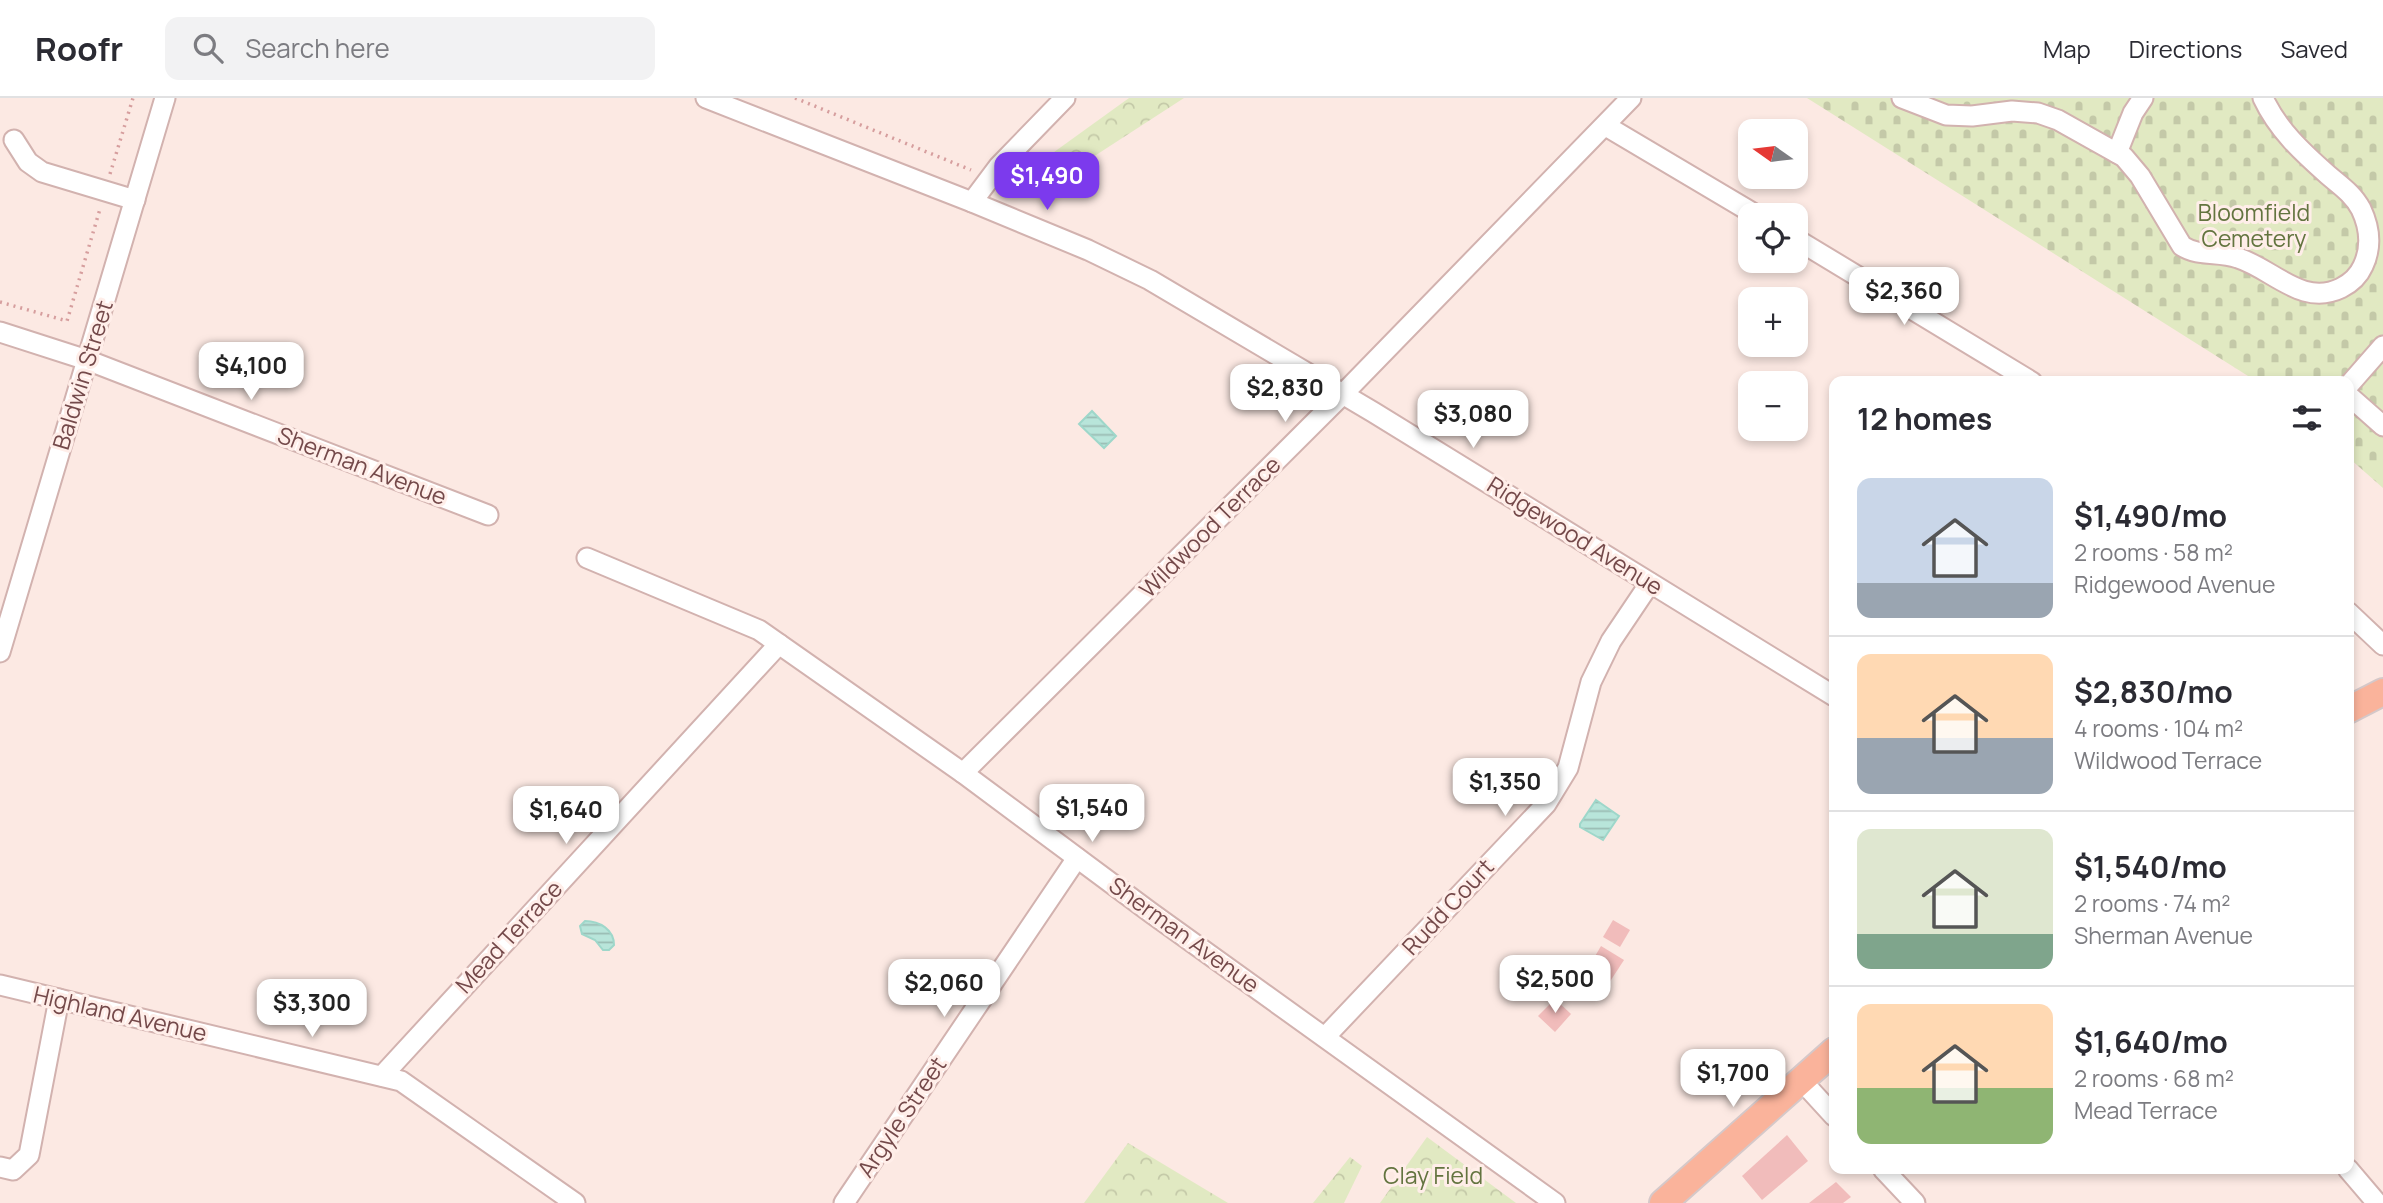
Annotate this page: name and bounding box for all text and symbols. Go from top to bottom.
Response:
search box [165,17,655,80]
text: Roofr [35,26,123,71]
icon: search [189,29,227,67]
text: Search here [245,30,390,66]
text: Map [2043,32,2091,65]
text: Directions [2129,32,2242,65]
text: Saved [2280,32,2348,65]
north arrow [1738,119,1808,189]
map controls [1738,119,1808,441]
pin: $1,490 [990,152,1104,212]
text: $1,490 [1010,159,1084,191]
park label: Bloomfield Cemetery [2198,196,2310,254]
button: locate [1738,203,1808,273]
pin: $2,360 [1847,268,1961,327]
text: $2,360 [1865,274,1943,306]
button: + [1738,287,1808,357]
street label: Baldwin Street [44,296,120,453]
pin: $4,100 [194,342,308,402]
text: $4,100 [215,349,287,381]
pin: $2,830 [1228,364,1342,424]
text: $2,830 [1246,371,1324,403]
button: − [1738,371,1808,441]
pin: $3,080 [1416,390,1530,450]
text: $3,080 [1433,397,1513,429]
text: 12 homes [1857,398,1992,439]
icon: filters [2288,399,2326,437]
street label: Sherman Avenue [273,418,452,512]
street label: Wildwood Terrace [1131,448,1287,604]
street label: Ridgewood Avenue [1482,468,1669,602]
text: $1,490/mo [2074,495,2227,536]
icon: home [1913,506,1997,590]
text: 2 rooms · 58 m² [2074,536,2233,568]
text: Ridgewood Avenue [2074,568,2275,600]
text: $2,830/mo [2074,671,2233,712]
icon: home [1913,682,1997,766]
text: 4 rooms · 104 m² [2074,712,2243,744]
text: Wildwood Terrace [2074,744,2262,776]
pin: $1,350 [1448,758,1562,818]
text: $1,350 [1469,765,1541,797]
pin: $1,540 [1035,784,1149,844]
pin: $1,640 [509,786,623,846]
text: $1,540 [1055,791,1129,823]
text: $1,640 [529,793,603,825]
text: $1,540/mo [2074,846,2227,887]
street label: Rudd Court [1394,851,1500,962]
icon: home [1913,857,1997,941]
street label: Sherman Avenue [1103,869,1266,1000]
street label: Mead Terrace [448,873,569,1000]
text: 2 rooms · 74 m² [2074,887,2230,919]
text: Sherman Avenue [2074,919,2253,951]
pin: $2,500 [1498,956,1612,1015]
pin: $2,060 [887,960,1001,1019]
text: $2,500 [1516,962,1594,994]
text: $2,060 [904,966,984,998]
street label: Highland Avenue [30,978,210,1049]
pin: $3,300 [255,979,369,1039]
text: $3,300 [273,986,351,1018]
text: $1,640/mo [2074,1021,2228,1062]
icon: home [1913,1032,1997,1116]
pin: $1,700 [1676,1049,1790,1109]
street label: Argyle Street [849,1050,953,1183]
text: $1,700 [1696,1056,1770,1088]
text: 2 rooms · 68 m² [2074,1062,2234,1094]
text: Mead Terrace [2074,1094,2218,1126]
park label: Clay Field [1383,1159,1483,1191]

